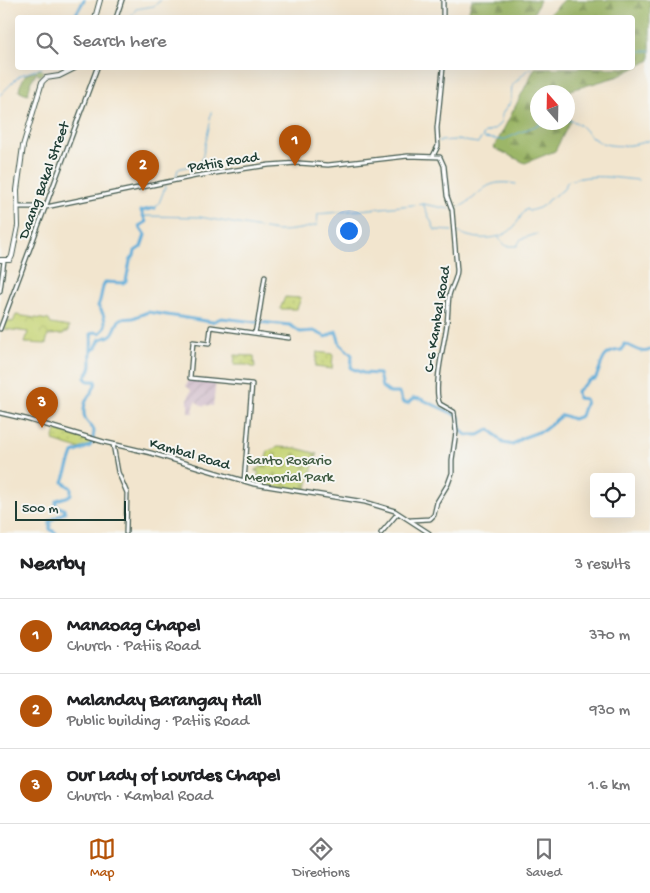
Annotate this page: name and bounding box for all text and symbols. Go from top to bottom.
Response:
search box [15,15,635,70]
icon: search [33,29,61,57]
text: Search here [73,31,167,54]
north arrow [530,85,575,130]
street label: Daang Bakal Street [15,118,75,243]
pin: 1 [279,125,311,166]
street label: Patiis Road [186,148,261,178]
pin: 2 [127,150,159,191]
your location [336,218,362,244]
street label: C-6 Kambal Road [421,264,455,374]
pin: 3 [26,387,58,428]
street label: Kambal Road [147,435,233,475]
park label: Santo Rosario Memorial Park [245,452,335,487]
map controls [590,473,635,518]
button: locate [590,473,635,518]
scale bar [15,498,126,521]
text: 500 m [22,501,59,518]
text: Nearby [20,553,85,578]
text: 3 results [575,556,630,575]
text: Manaoag Chapel [67,615,200,638]
text: 1 [33,627,39,646]
text: 370 m [589,627,630,646]
text: Church · Patiis Road [67,638,200,657]
text: Malanday Barangay Hall [67,690,262,713]
text: 2 [32,702,40,721]
text: 930 m [589,702,630,721]
text: Public building · Patiis Road [67,713,249,732]
text: Our Lady of Lourdes Chapel [67,765,281,788]
text: 3 [32,777,40,796]
text: 1.6 km [588,777,630,796]
text: Church · Kambal Road [67,788,213,807]
tab: Map [88,835,116,882]
tab: Directions [293,835,350,882]
tab: Saved [526,835,562,882]

